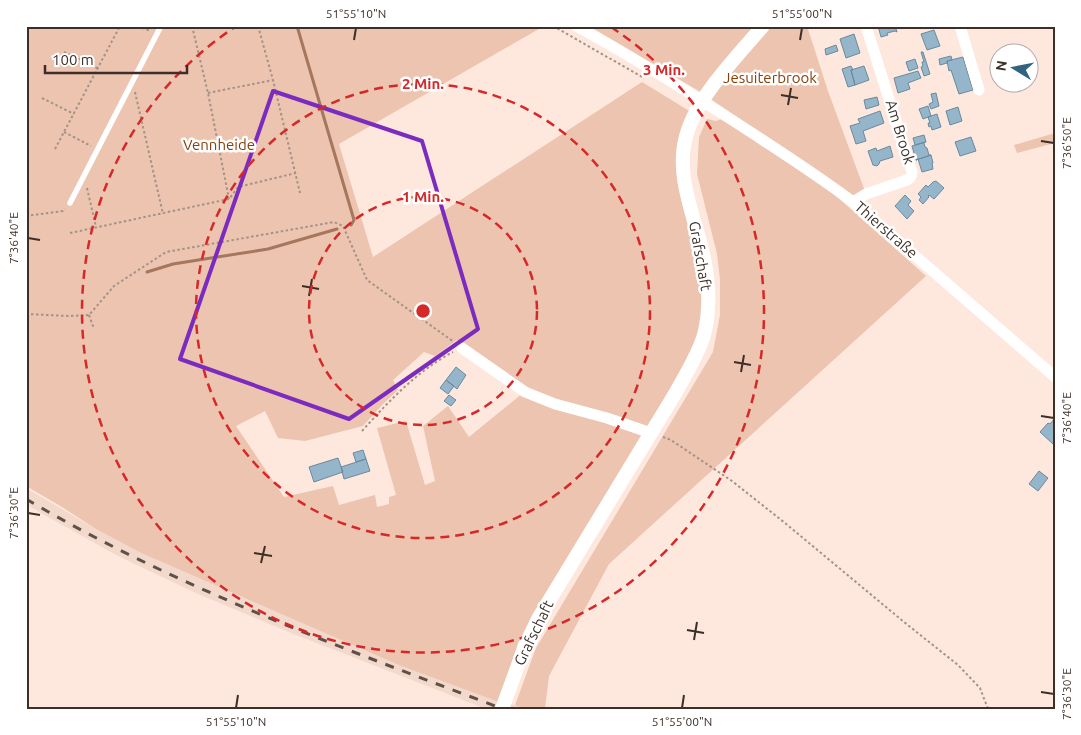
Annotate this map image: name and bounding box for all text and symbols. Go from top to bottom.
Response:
text: 51°55'10"N [326,7,386,20]
text: 51°55'00"N [772,7,832,20]
scale bar [45,42,188,74]
north arrow [988,42,1038,92]
text: 100 m [52,51,94,68]
text: N [992,59,1010,72]
text: 3 Min. [643,61,685,78]
park label: Jesuiterbrook [723,69,817,86]
text: 2 Min. [402,75,444,92]
street label: Am Brook [883,98,918,167]
text: 7°36'50"E [1060,117,1073,169]
park label: Vennheide [183,136,255,153]
text: 1 Min. [402,188,444,205]
street label: Thierstraße [851,198,921,262]
text: 7°36'40"E [7,212,20,264]
street label: Grafschaft [686,220,715,292]
centre of rings [414,302,432,320]
text: 7°36'40"E [1060,392,1073,444]
text: 7°36'30"E [7,487,20,539]
street label: Grafschaft [510,597,557,668]
text: 7°36'30"E [1060,668,1073,720]
text: 51°55'10"N [206,715,266,728]
text: 51°55'00"N [652,715,712,728]

